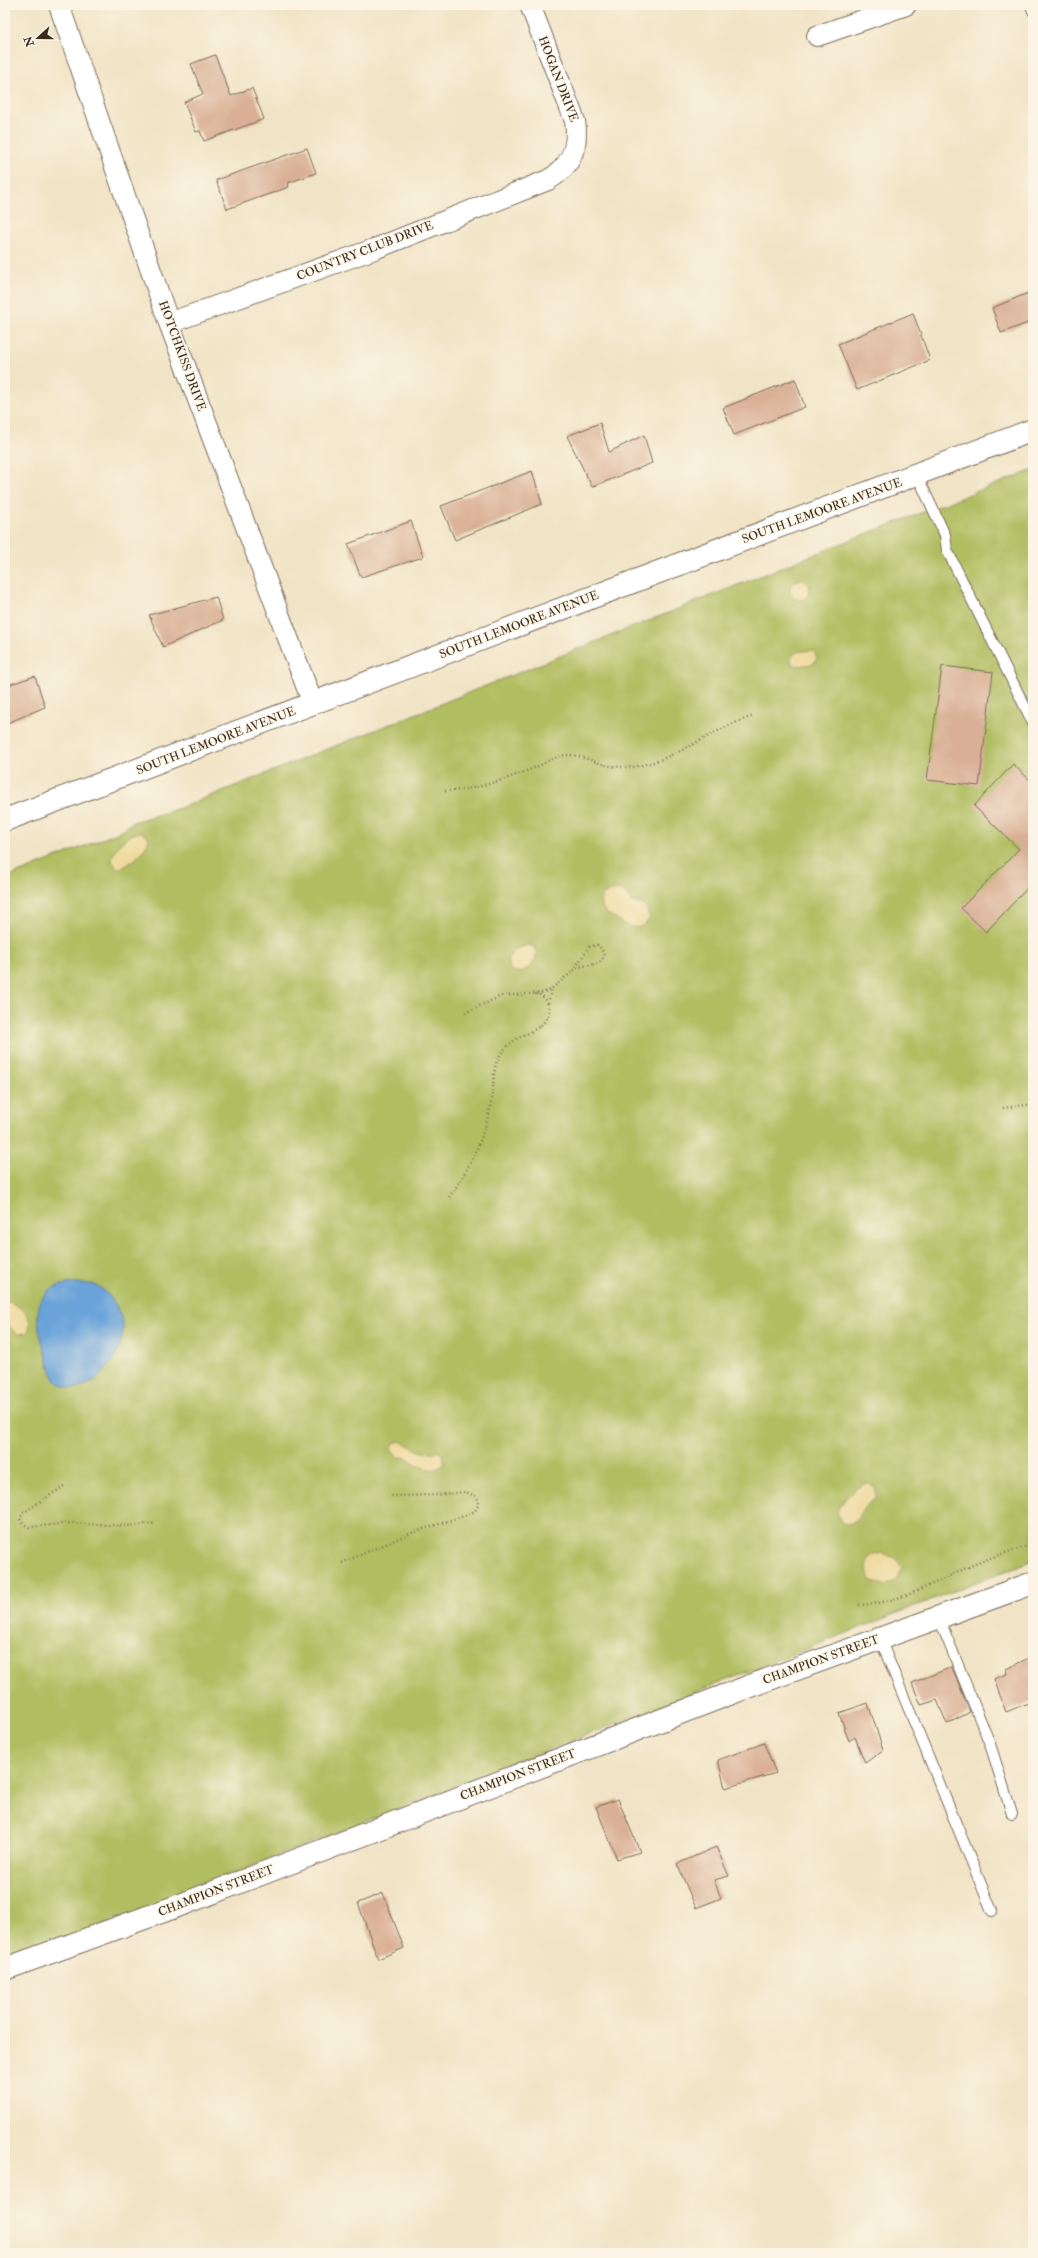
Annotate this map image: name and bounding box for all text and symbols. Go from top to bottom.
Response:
north arrow [18,18,58,58]
text: N [21,33,37,49]
street label: HOGAN DRIVE [535,34,581,124]
street label: COUNTRY CLUB DRIVE [295,218,436,284]
street label: HOTCHKISS DRIVE [155,299,209,414]
street label: SOUTH LEMOORE AVENUE [740,475,904,547]
street label: SOUTH LEMOORE AVENUE [437,588,601,662]
street label: SOUTH LEMOORE AVENUE [134,704,298,778]
street label: CHAMPION STREET [761,1632,881,1688]
street label: CHAMPION STREET [458,1746,578,1804]
street label: CHAMPION STREET [156,1862,276,1920]

